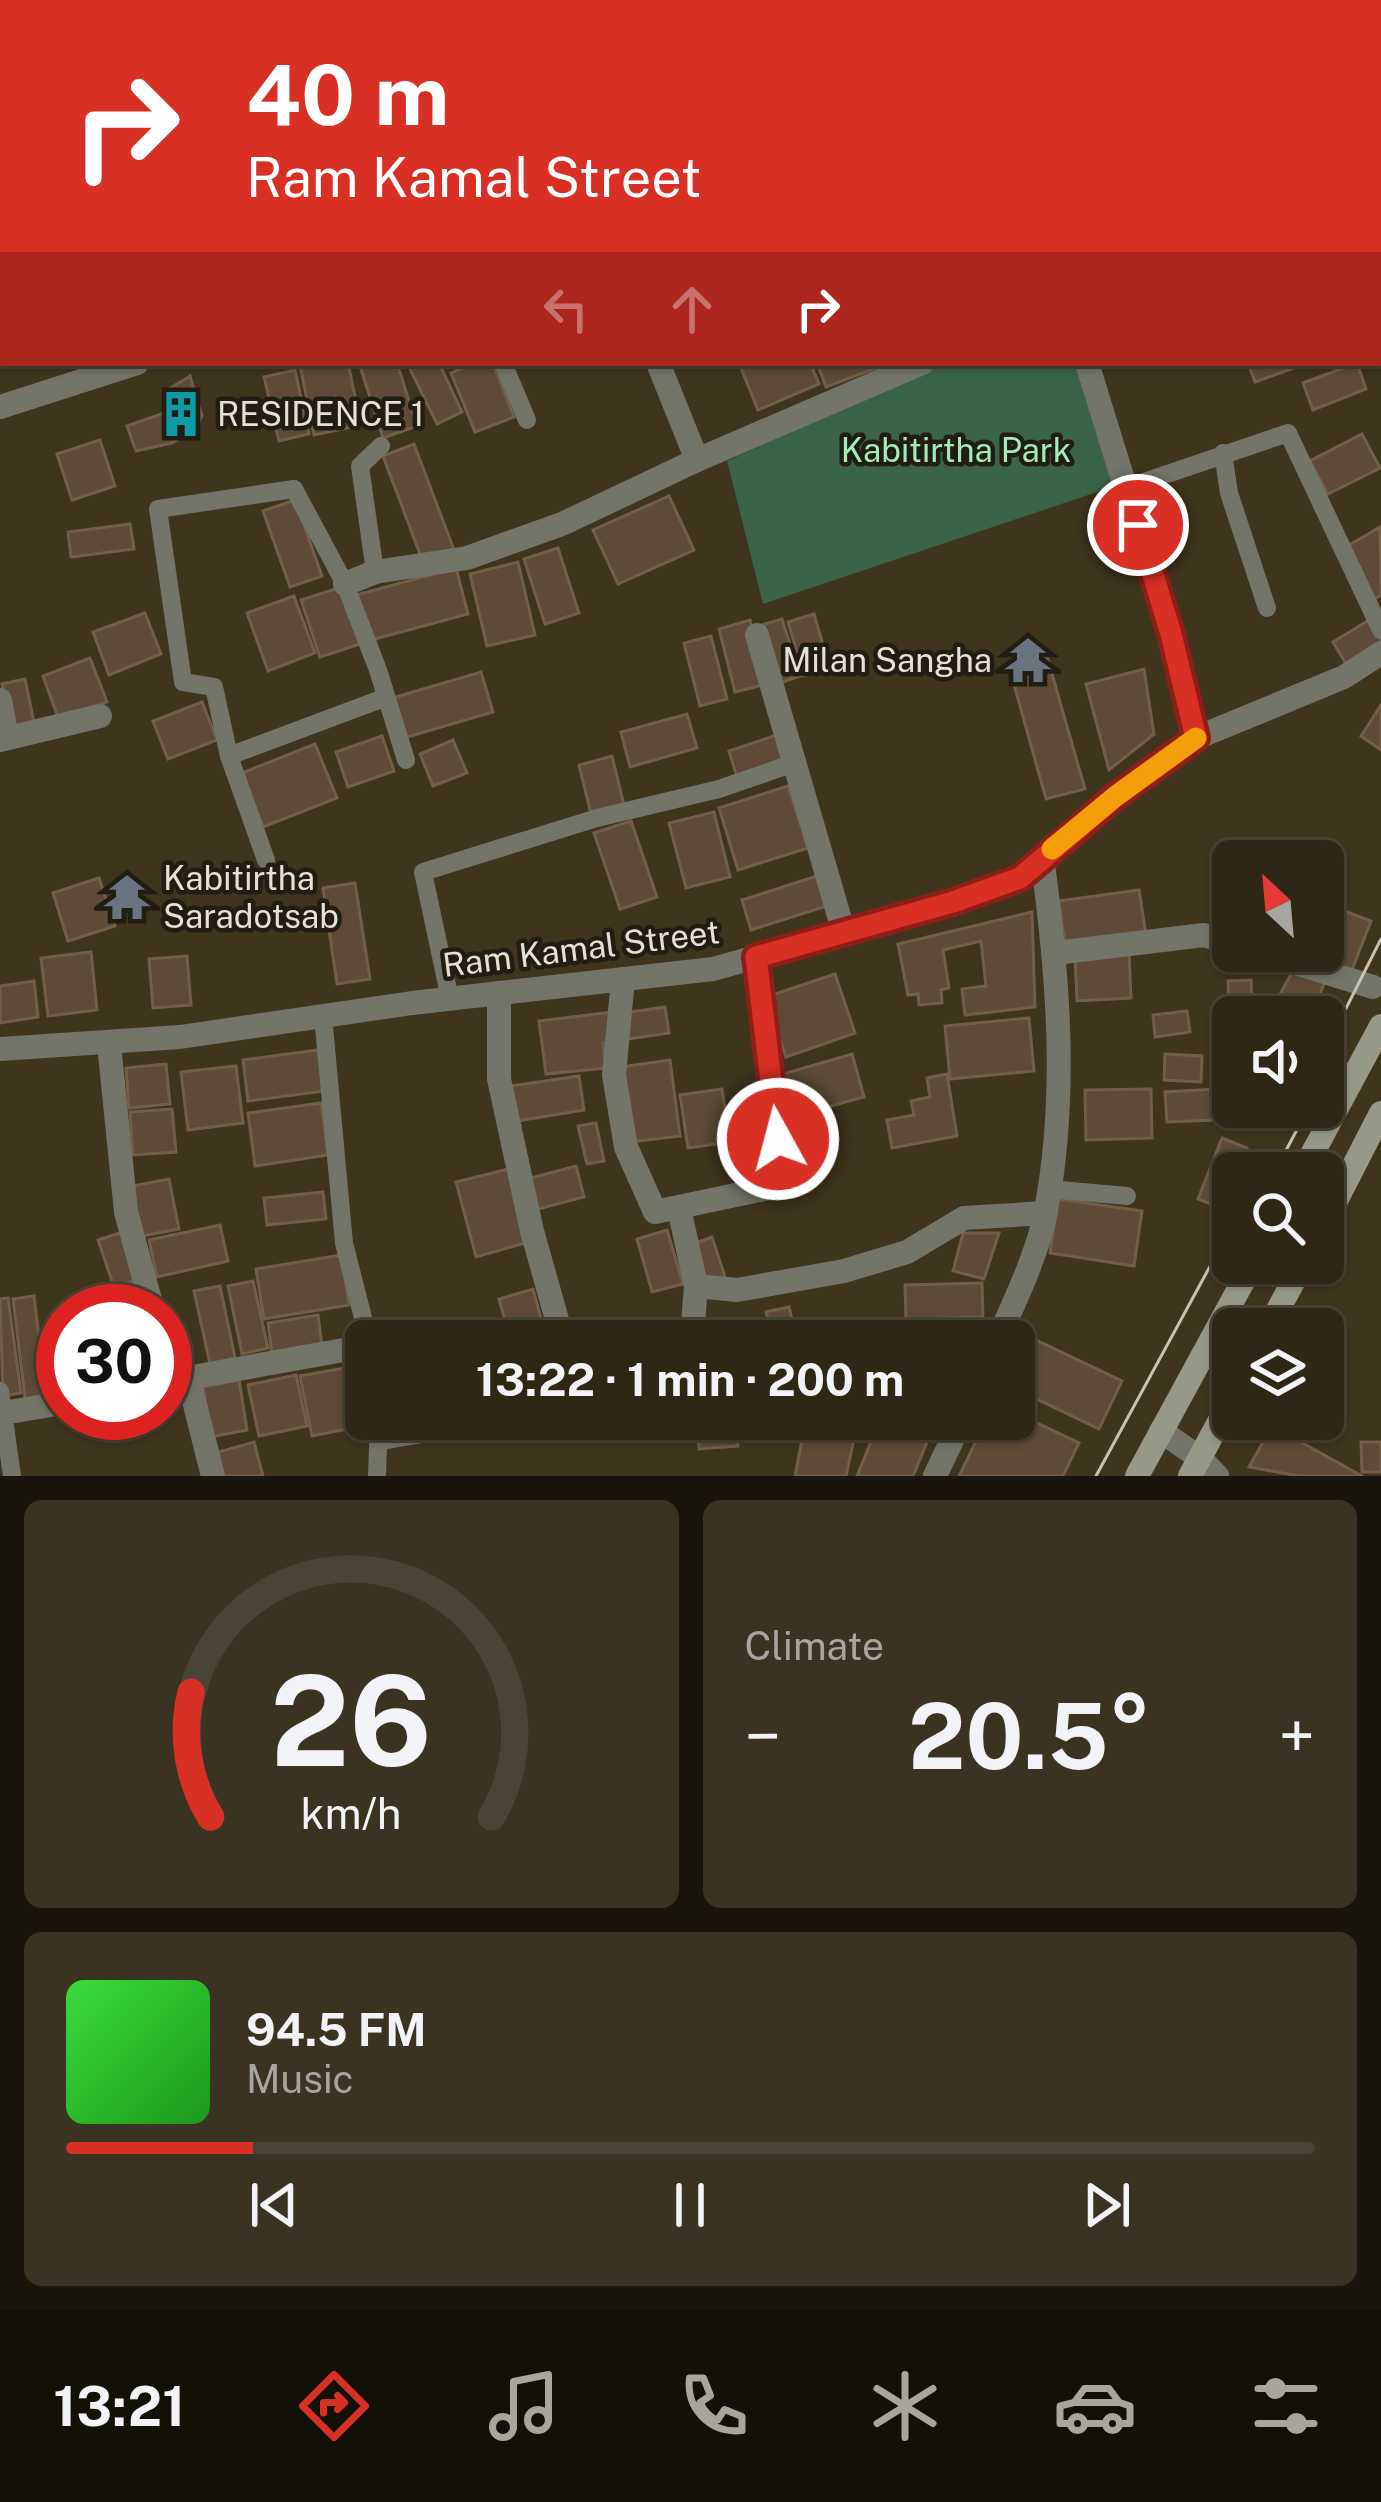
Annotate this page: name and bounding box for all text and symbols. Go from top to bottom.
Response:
text: 40 m [246,45,449,144]
icon: right [48,48,204,204]
text: Ram Kamal Street [246,146,702,209]
icon: left [533,276,599,342]
icon: ahead [659,276,725,342]
icon: right [785,276,851,342]
building icon: RESIDENCE 1 [156,389,206,439]
place label: RESIDENCE 1 [217,395,424,433]
park label: Kabitirtha Park [841,431,1071,469]
pin [1087,474,1189,576]
icon: arrive [1105,492,1171,558]
temple icon: Milan Sangha [1003,635,1053,685]
place label: Milan Sangha [782,641,992,679]
north arrow [1212,840,1344,972]
map controls [1212,840,1344,1440]
place label: Kabitirtha Saradotsab [163,859,339,935]
temple icon: Kabitirtha Saradotsab [102,872,152,922]
street label: Ram Kamal Street [441,912,721,984]
button: sound [1212,996,1344,1128]
position arrow [715,1076,841,1202]
button: search [1212,1152,1344,1284]
speed limit sign: 30 [36,1284,192,1440]
button: layers [1212,1308,1344,1440]
text: 13:22 · 1 min · 200 m [476,1353,904,1406]
text: Climate [745,1623,884,1669]
text: 26 [270,1647,432,1794]
text: 20.5° [908,1683,1151,1789]
text: − [745,1697,781,1775]
text: + [1278,1697,1315,1775]
text: km/h [301,1788,402,1839]
text: 94.5 FM [246,2003,427,2056]
text: Music [246,2056,354,2102]
icon: previous [241,2172,307,2238]
icon: pause [657,2172,723,2238]
icon: next [1074,2172,1140,2238]
icon: directions [292,2364,376,2448]
icon: music [482,2364,566,2448]
icon: phone [672,2364,756,2448]
icon: climate [863,2364,947,2448]
icon: car [1053,2364,1137,2448]
icon: filters [1244,2364,1328,2448]
text: 13:21 [53,2375,185,2438]

